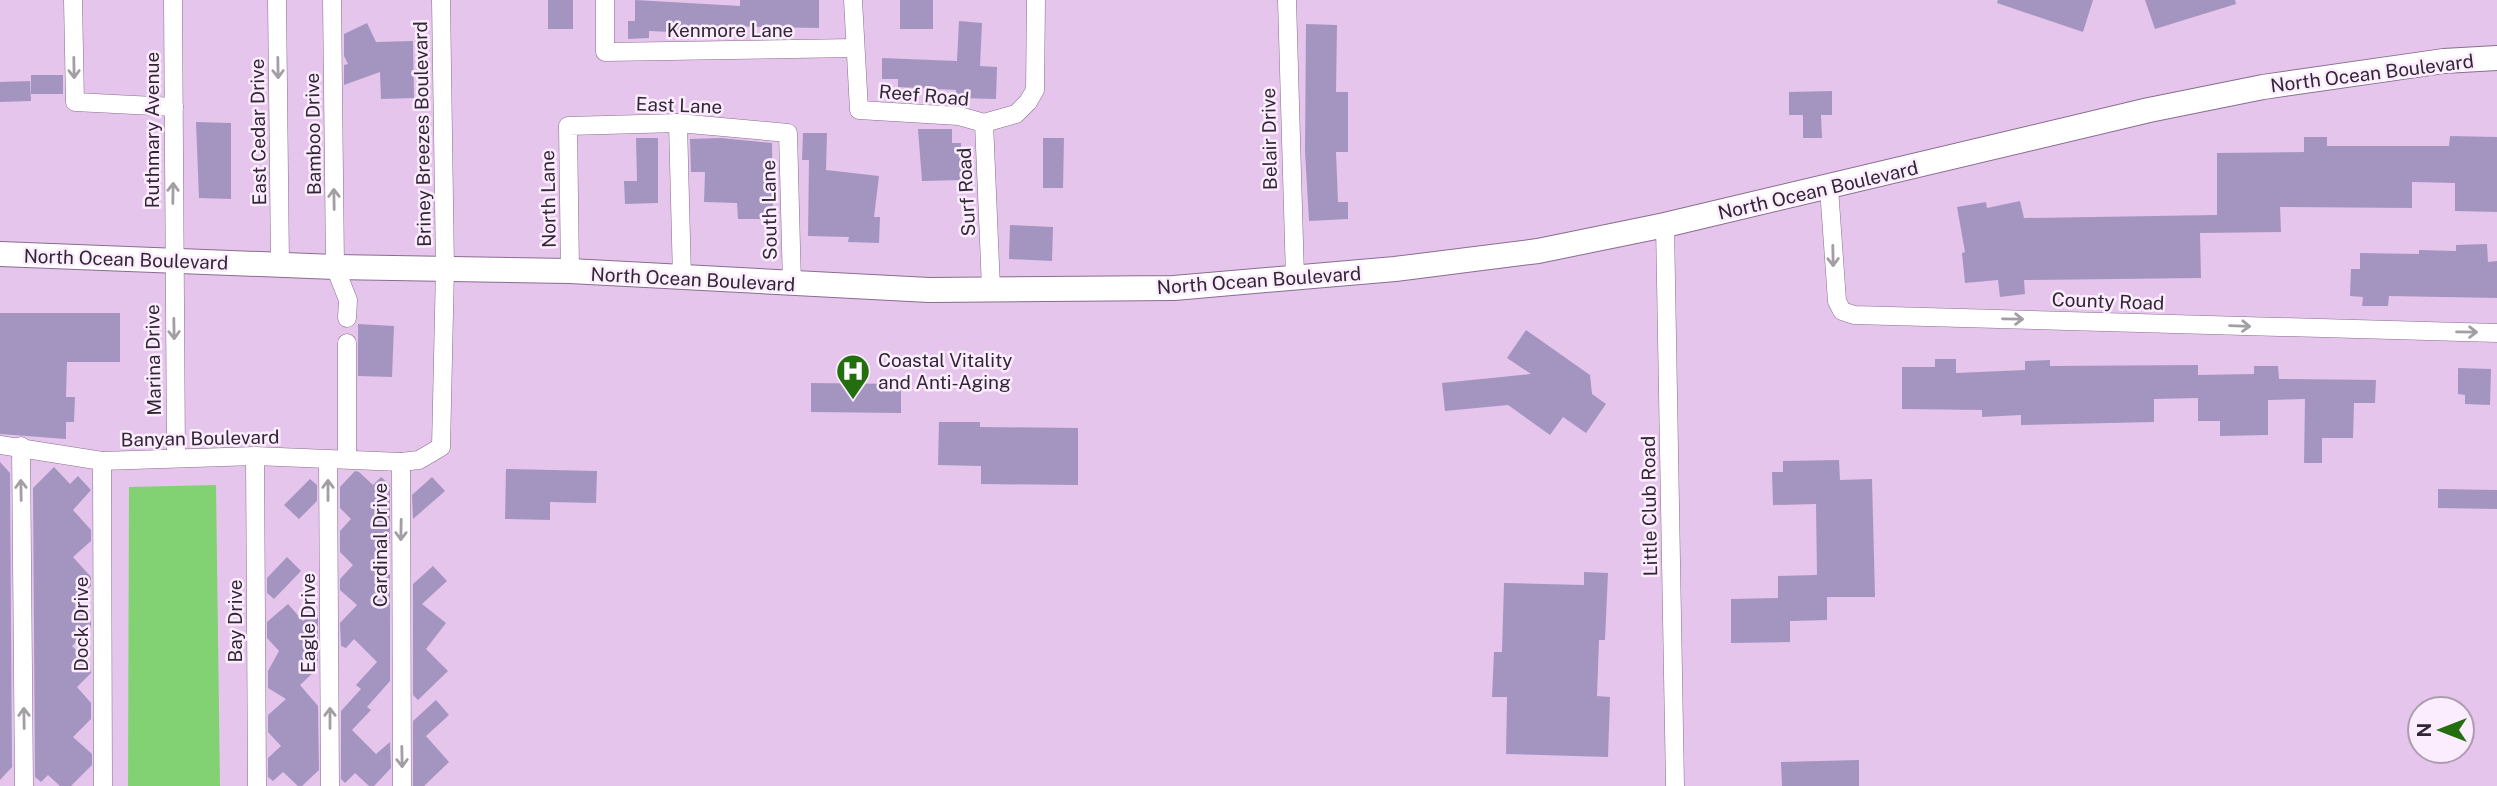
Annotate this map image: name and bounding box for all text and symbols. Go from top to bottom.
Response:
street label: Kenmore Lane [667,19,793,41]
street label: Briney Breezes Boulevard [409,21,435,247]
street label: North Ocean Boulevard [2269,50,2475,96]
street label: Ruthmary Avenue [141,52,163,208]
one-way arrow [67,56,81,79]
one-way arrow [271,56,285,79]
street label: East Cedar Drive [246,58,270,206]
street label: Bamboo Drive [301,73,325,195]
street label: Reef Road [878,80,970,110]
street label: Belair Drive [1257,88,1281,190]
street label: East Lane [635,92,723,118]
street label: Surf Road [953,147,979,237]
street label: North Lane [536,150,560,248]
street label: North Ocean Boulevard [1716,156,1920,224]
street label: South Lane [757,160,781,260]
one-way arrow [166,182,180,205]
one-way arrow [328,188,341,211]
street label: North Ocean Boulevard [23,244,229,274]
one-way arrow [1826,245,1840,268]
street label: North Ocean Boulevard [1156,262,1362,298]
street label: North Ocean Boulevard [590,263,796,295]
street label: County Road [2051,288,2165,314]
street label: Marina Drive [141,304,165,416]
one-way arrow [2001,312,2024,326]
one-way arrow [167,317,180,340]
one-way arrow [2228,319,2251,332]
one-way arrow [2456,326,2479,339]
place label: Coastal Vitality and Anti-Aging [878,349,1013,393]
hospital icon: Coastal Vitality and Anti-Aging [834,352,872,401]
street label: Banyan Boulevard [120,426,280,450]
street label: Little Club Road [1637,436,1661,576]
one-way arrow [14,479,28,502]
one-way arrow [321,479,335,502]
street label: Cardinal Drive [369,483,391,607]
one-way arrow [394,518,408,541]
street label: Eagle Drive [297,573,319,673]
street label: Dock Drive [70,577,92,671]
street label: Bay Drive [224,579,246,663]
north arrow [2406,695,2476,765]
one-way arrow [17,707,31,730]
one-way arrow [323,707,337,730]
text: N [2413,723,2435,737]
one-way arrow [395,746,409,769]

